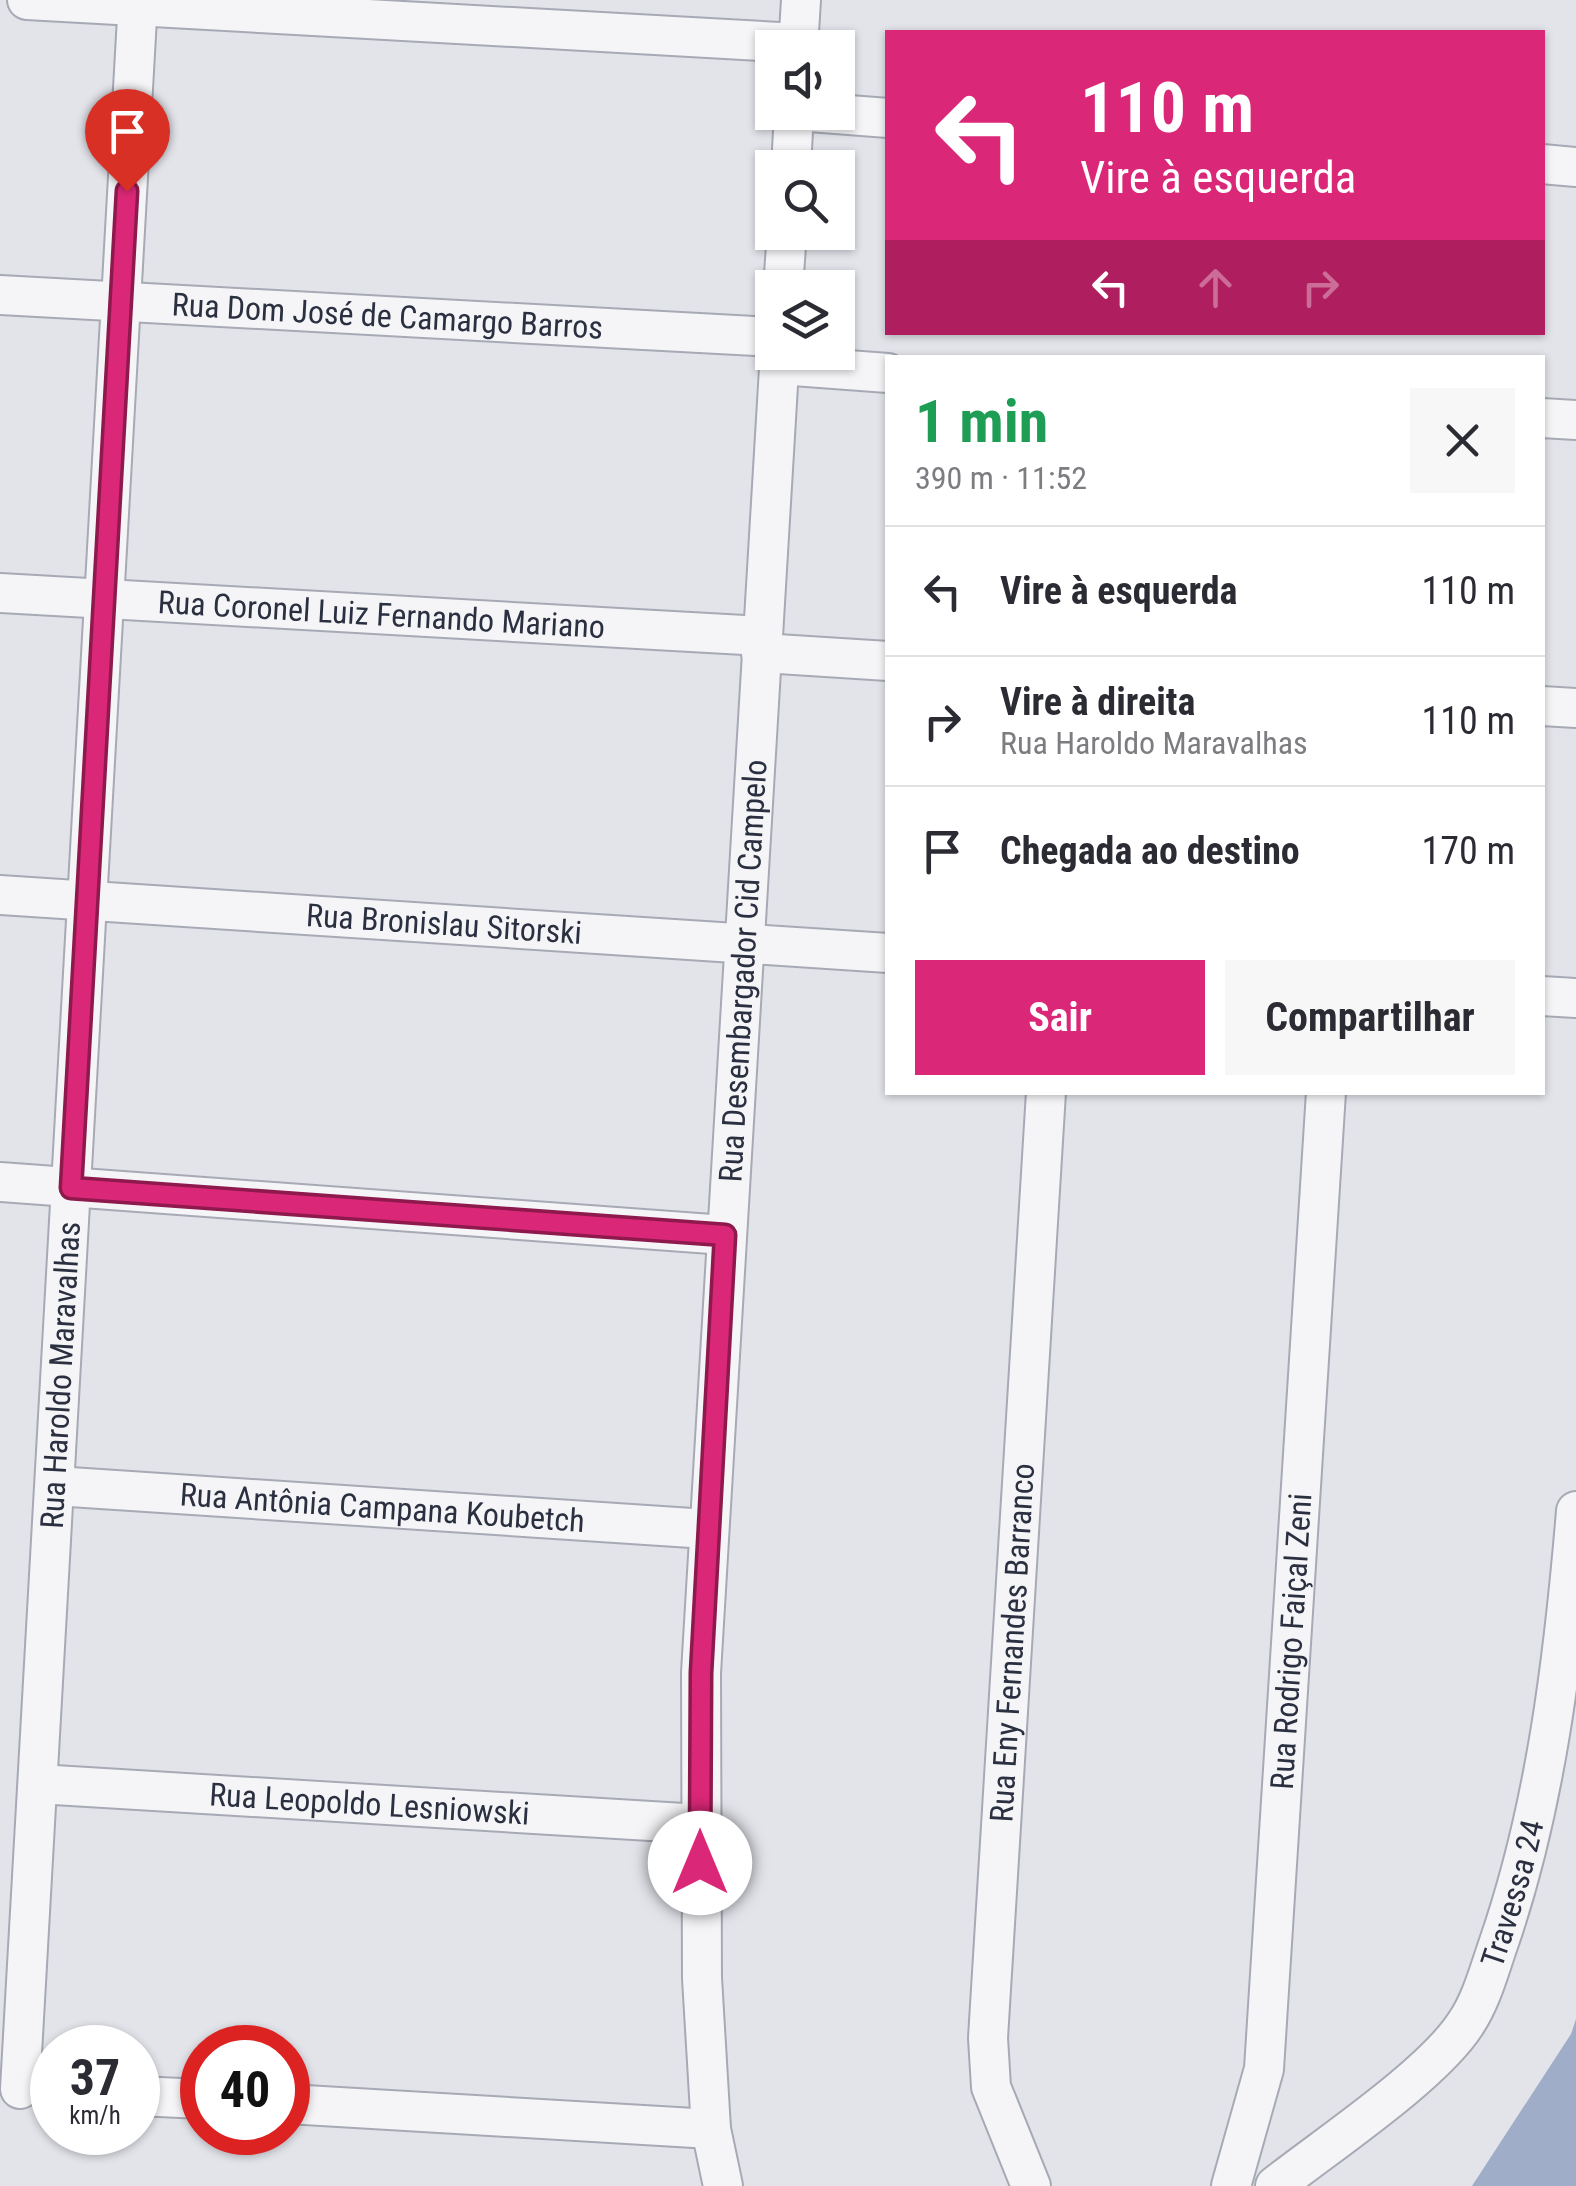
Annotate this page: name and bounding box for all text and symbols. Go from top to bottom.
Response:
map controls [755,30,855,370]
button: sound [755,30,855,130]
text: 110 m [1080,67,1254,149]
icon: left [915,70,1045,200]
pin [85,89,170,192]
icon: arrive [100,104,155,159]
button: search [755,150,855,250]
text: Vire à esquerda [1080,151,1356,204]
icon: left [1083,260,1138,315]
icon: ahead [1188,260,1243,315]
icon: right [1293,260,1348,315]
button: layers [755,270,855,370]
street label: Rua Dom José de Camargo Barros [171,285,604,347]
text: 1 min [915,386,1048,457]
button: close [1410,388,1515,493]
text: 390 m · 11:52 [915,459,1087,497]
icon: left [915,564,970,619]
text: Vire à esquerda [1000,569,1238,613]
text: 110 m [1421,569,1515,613]
street label: Rua Coronel Luiz Fernando Mariano [157,583,606,646]
text: Vire à direita [1000,680,1195,724]
icon: right [915,694,970,749]
text: 110 m [1421,699,1515,743]
text: Rua Haroldo Maravalhas [1000,724,1308,762]
street label: Rua Desembargador Cid Campelo [711,758,775,1183]
icon: arrive [915,824,970,879]
text: Chegada ao destino [1000,829,1300,873]
text: 170 m [1421,829,1515,873]
street label: Rua Bronislau Sitorski [305,896,583,952]
button: Sair [915,960,1205,1075]
button: Compartilhar [1225,960,1515,1075]
street label: Rua Haroldo Maravalhas [33,1220,88,1530]
street label: Rua Eny Fernandes Barranco [982,1462,1042,1823]
street label: Rua Antônia Campana Koubetch [179,1475,586,1540]
street label: Rua Rodrigo Faiçal Zeni [1263,1492,1319,1791]
street label: Rua Leopoldo Lesniowski [208,1775,531,1833]
position arrow [648,1811,752,1915]
street label: Travessa 24 [1473,1816,1552,1972]
speed limit sign: 40 [180,2025,310,2155]
text: 37 [70,2049,120,2107]
text: km/h [69,2101,121,2130]

